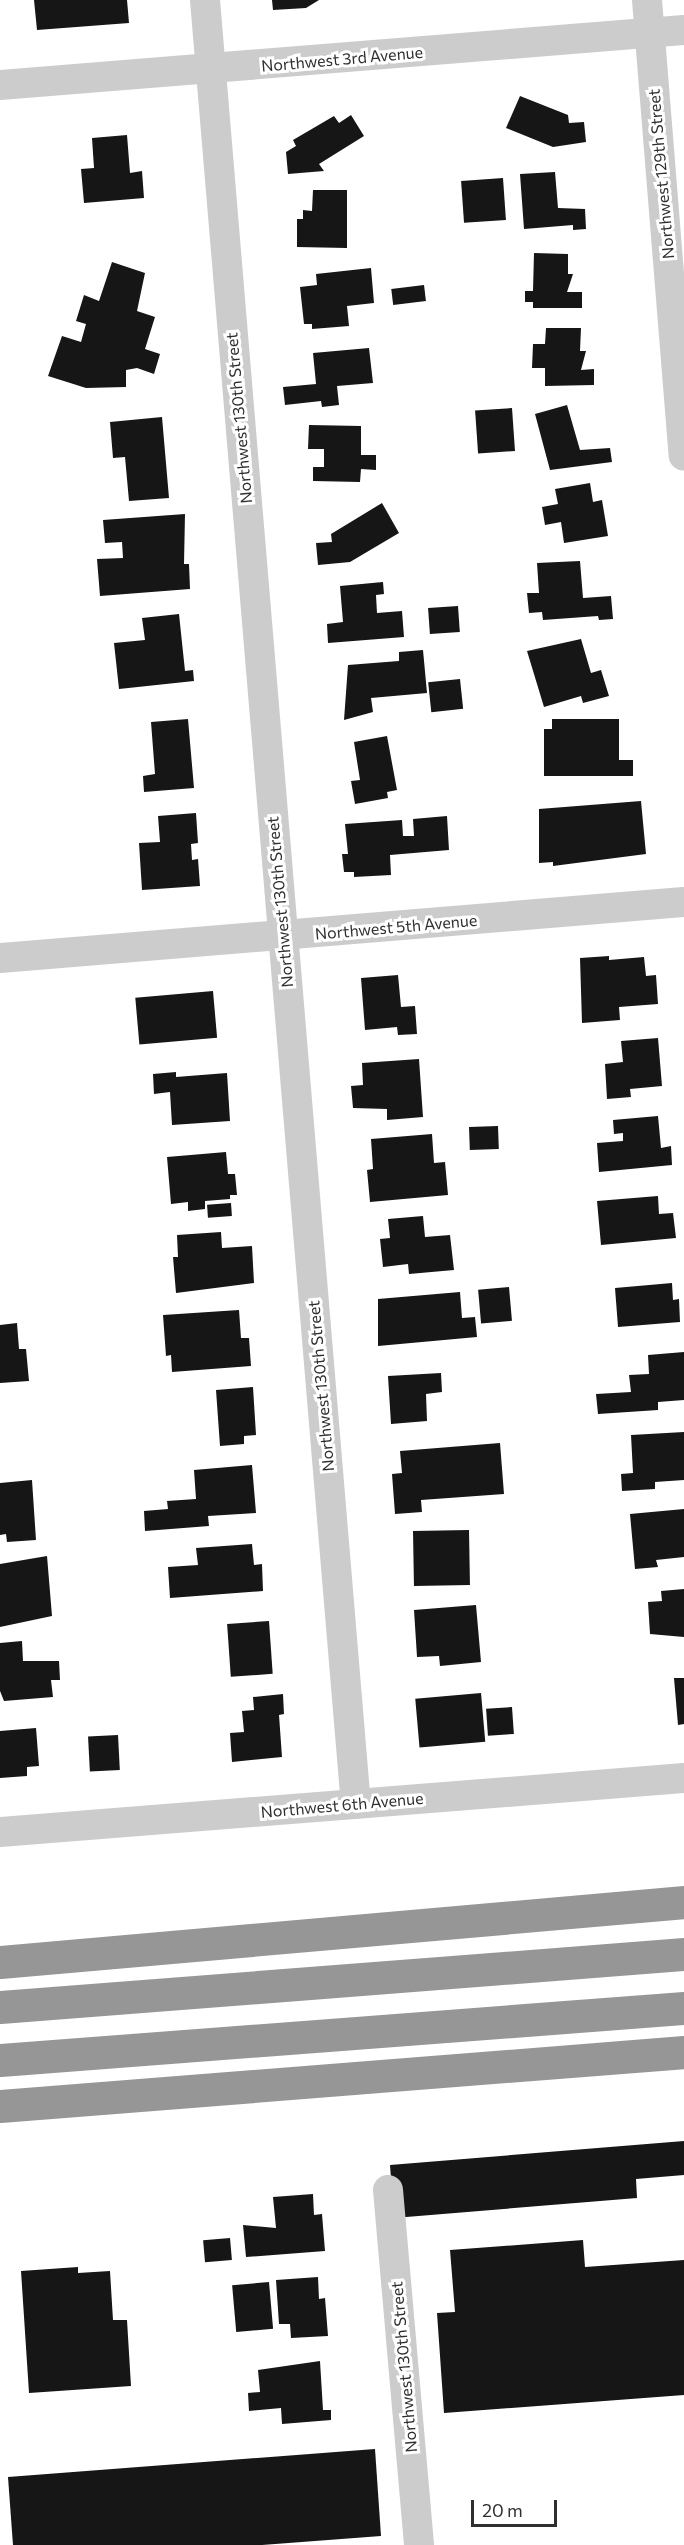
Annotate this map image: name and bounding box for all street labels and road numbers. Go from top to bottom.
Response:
street label: Northwest 3rd Avenue [260,42,424,76]
street label: Northwest 129th Street [644,88,678,260]
street label: Northwest 130th Street [222,332,256,504]
street label: Northwest 130th Street [263,816,297,988]
street label: Northwest 5th Avenue [314,910,478,944]
street label: Northwest 130th Street [304,1300,338,1472]
street label: Northwest 6th Avenue [260,1788,424,1822]
street label: Northwest 130th Street [387,2281,421,2453]

